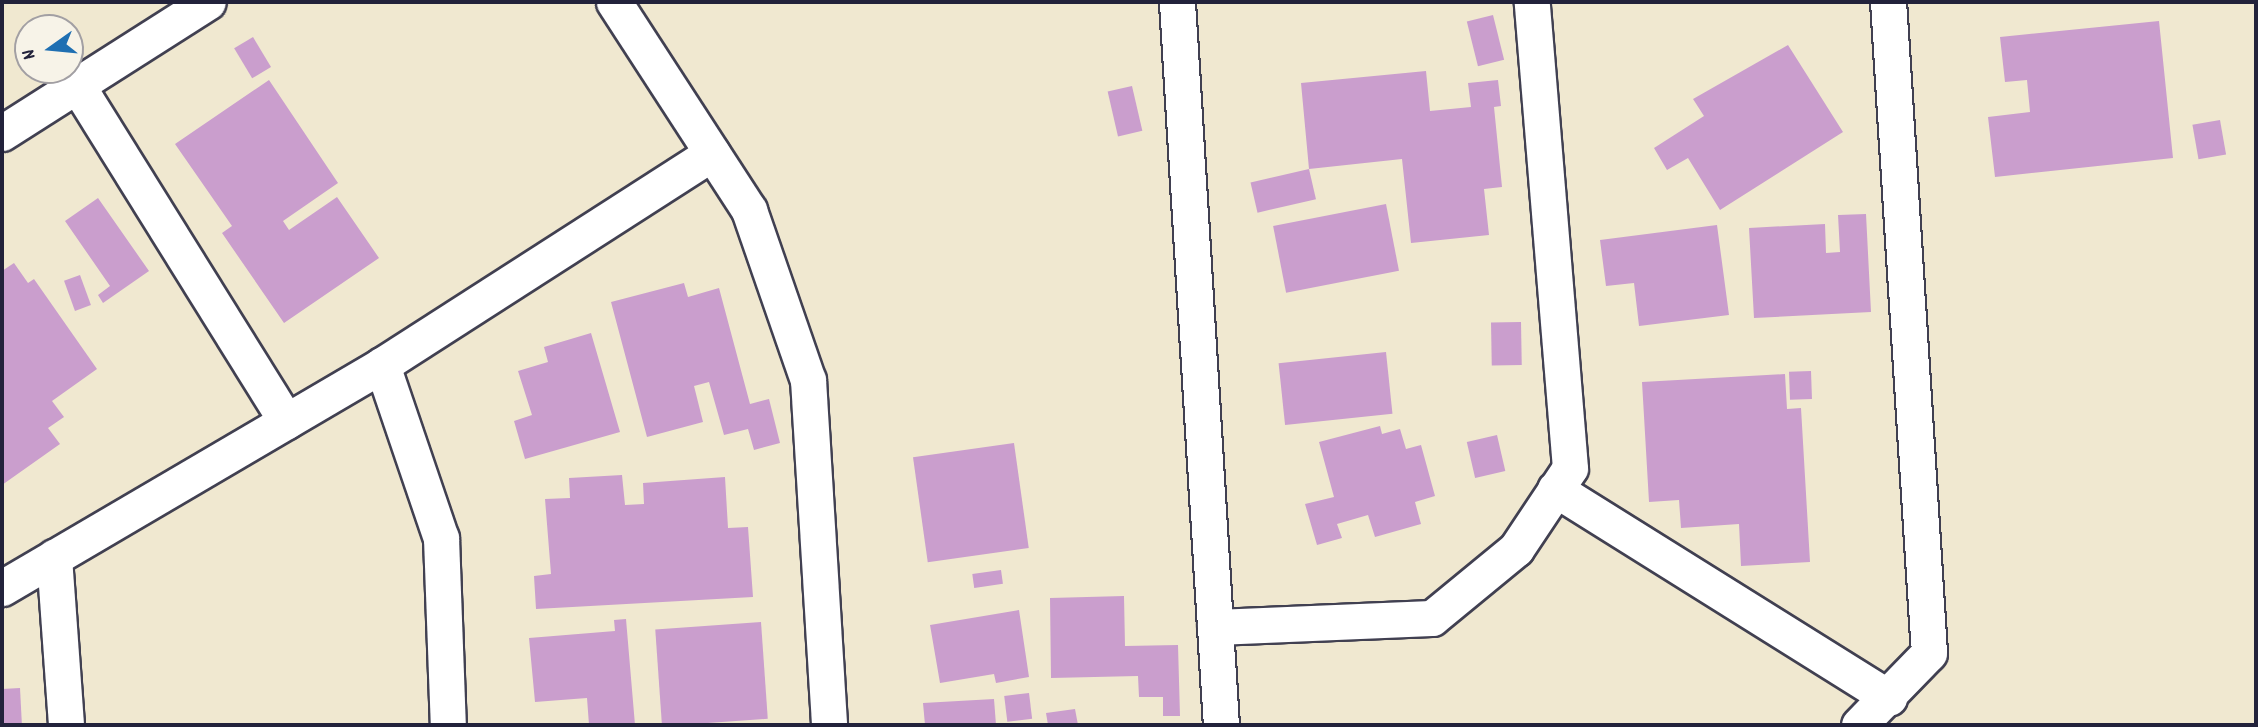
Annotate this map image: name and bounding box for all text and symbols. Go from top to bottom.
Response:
north arrow [14,14,84,84]
text: N [16,46,44,62]

